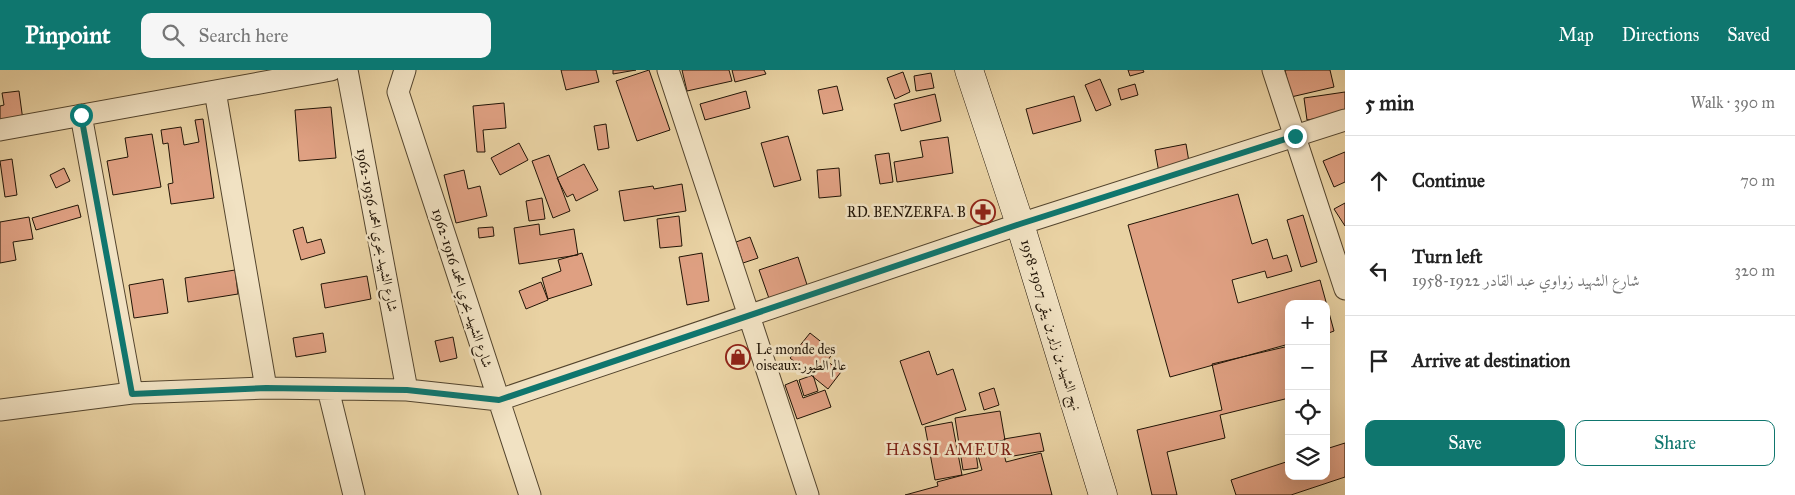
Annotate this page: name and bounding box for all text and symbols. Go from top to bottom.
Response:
search box [141,13,491,58]
text: Pinpoint [25,20,111,50]
icon: search [159,21,187,49]
text: Search here [199,24,289,47]
text: Map [1558,24,1594,46]
text: Directions [1622,24,1699,46]
text: Saved [1727,24,1770,46]
text: 5 min [1365,90,1414,116]
text: Walk · 390 m [1690,93,1775,112]
route start [70,104,93,127]
route end [1284,125,1307,148]
street label: شارع الشهيد بحري امحمد 1936-1962 [350,147,401,314]
icon: ahead [1365,167,1393,195]
text: Continue [1412,169,1485,192]
text: 70 m [1740,171,1775,190]
pharmacy icon: RD. BENZERFA. B [970,199,996,225]
place label: RD. BENZERFA. B [847,204,966,221]
street label: شارع الشهيد بحري امحمد 1916-1962 [425,206,496,371]
street label: نهج الشهيد بن زاير بن يبقى 1907-1958 [1013,237,1085,414]
text: Turn left [1412,245,1482,268]
icon: left [1365,257,1393,285]
text: 320 m [1735,261,1775,280]
text: شارع الشهيد زواوي عبد القادر 1922-1958 [1412,271,1640,290]
map controls [1285,300,1330,480]
button: + [1285,300,1330,345]
place label: Le monde des oiseaux;عالم الطيور [756,341,846,378]
shop icon: Le monde des oiseaux;عالم الطيور [725,344,751,370]
button: − [1285,345,1330,390]
icon: arrive [1365,347,1393,375]
text: Arrive at destination [1412,349,1570,372]
button: locate [1285,390,1330,435]
button: Save [1365,420,1565,466]
button: Share [1575,420,1775,466]
button: layers [1285,435,1330,480]
district label: HASSI AMEUR [886,440,1012,459]

